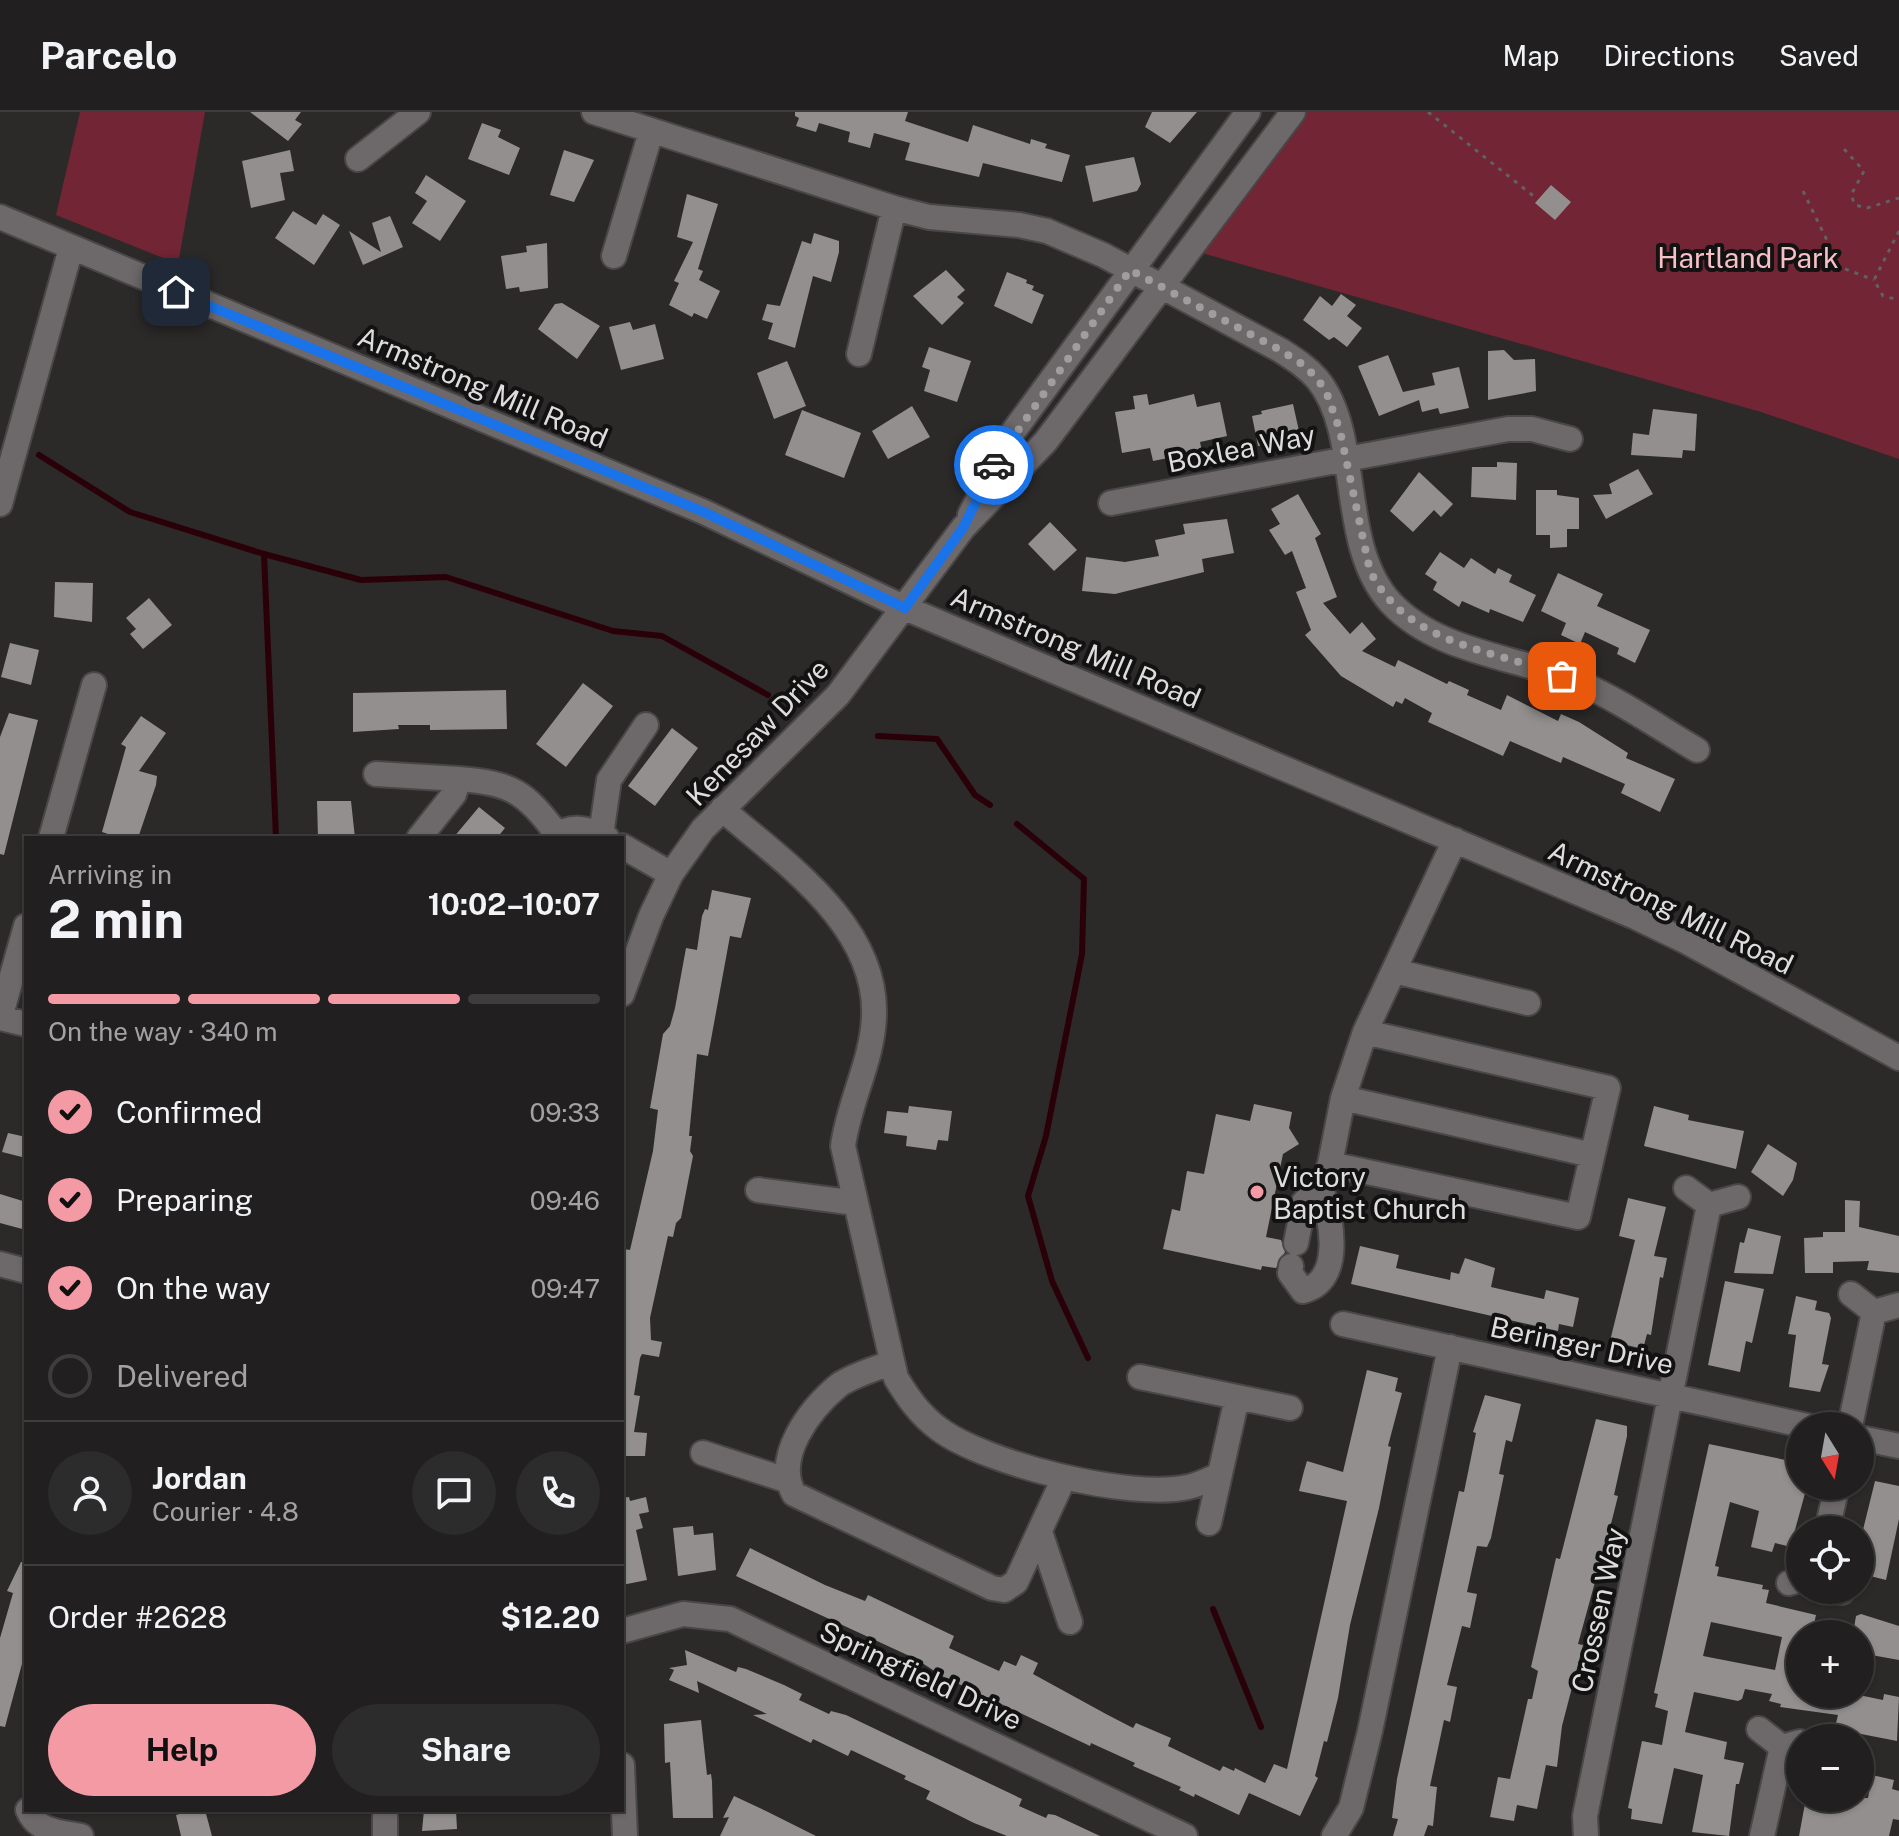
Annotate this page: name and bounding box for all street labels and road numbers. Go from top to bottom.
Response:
street label: Armstrong Mill Road [353,319,613,455]
street label: Boxlea Way [1164,417,1318,479]
street label: Armstrong Mill Road [946,579,1206,715]
street label: Kenesaw Drive [679,652,835,812]
street label: Armstrong Mill Road [1543,833,1799,981]
street label: Beringer Drive [1487,1309,1677,1381]
street label: Crossen Way [1564,1525,1632,1695]
street label: Springfield Drive [815,1614,1027,1736]

